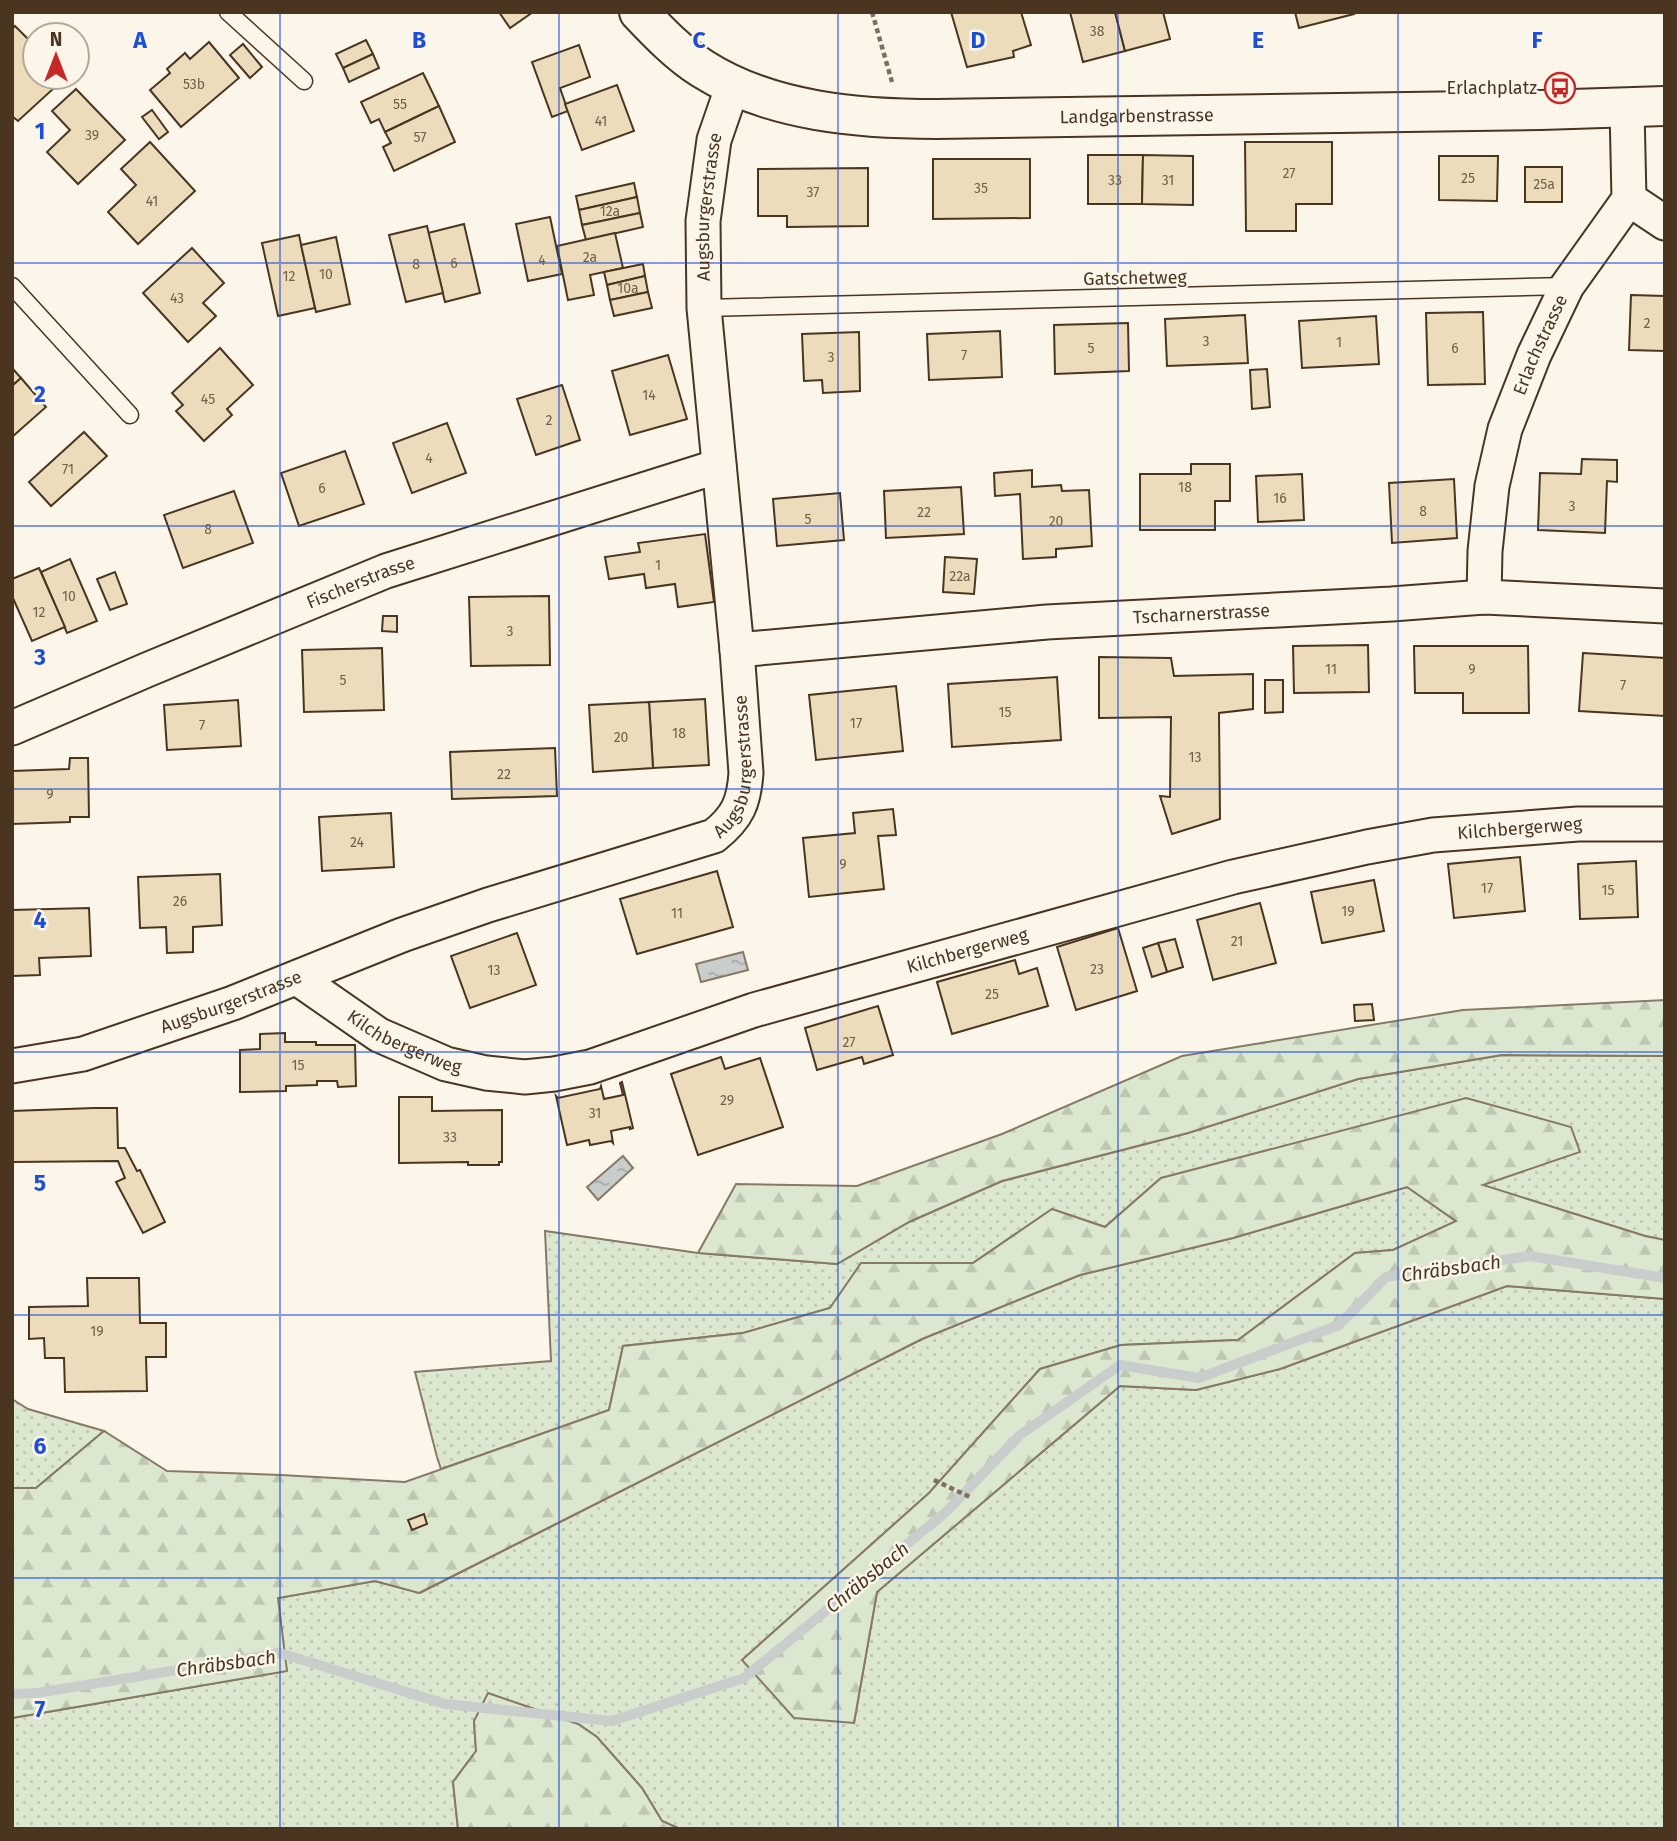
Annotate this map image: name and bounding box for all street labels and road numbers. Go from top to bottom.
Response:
street label: Landgarbenstrasse [1059,104,1214,128]
street label: Augsburgerstrasse [692,129,727,281]
street label: Gatschetweg [1083,266,1188,290]
street label: Erlachstrasse [1508,291,1572,398]
street label: Fischerstrasse [303,552,418,614]
street label: Tscharnerstrasse [1132,599,1271,628]
street label: Augsburgerstrasse [709,694,757,843]
street label: Kilchbergerweg [1456,813,1584,844]
street label: Kilchbergerweg [904,923,1031,978]
street label: Augsburgerstrasse [157,965,305,1038]
street label: Kilchbergerweg [343,1005,464,1078]

